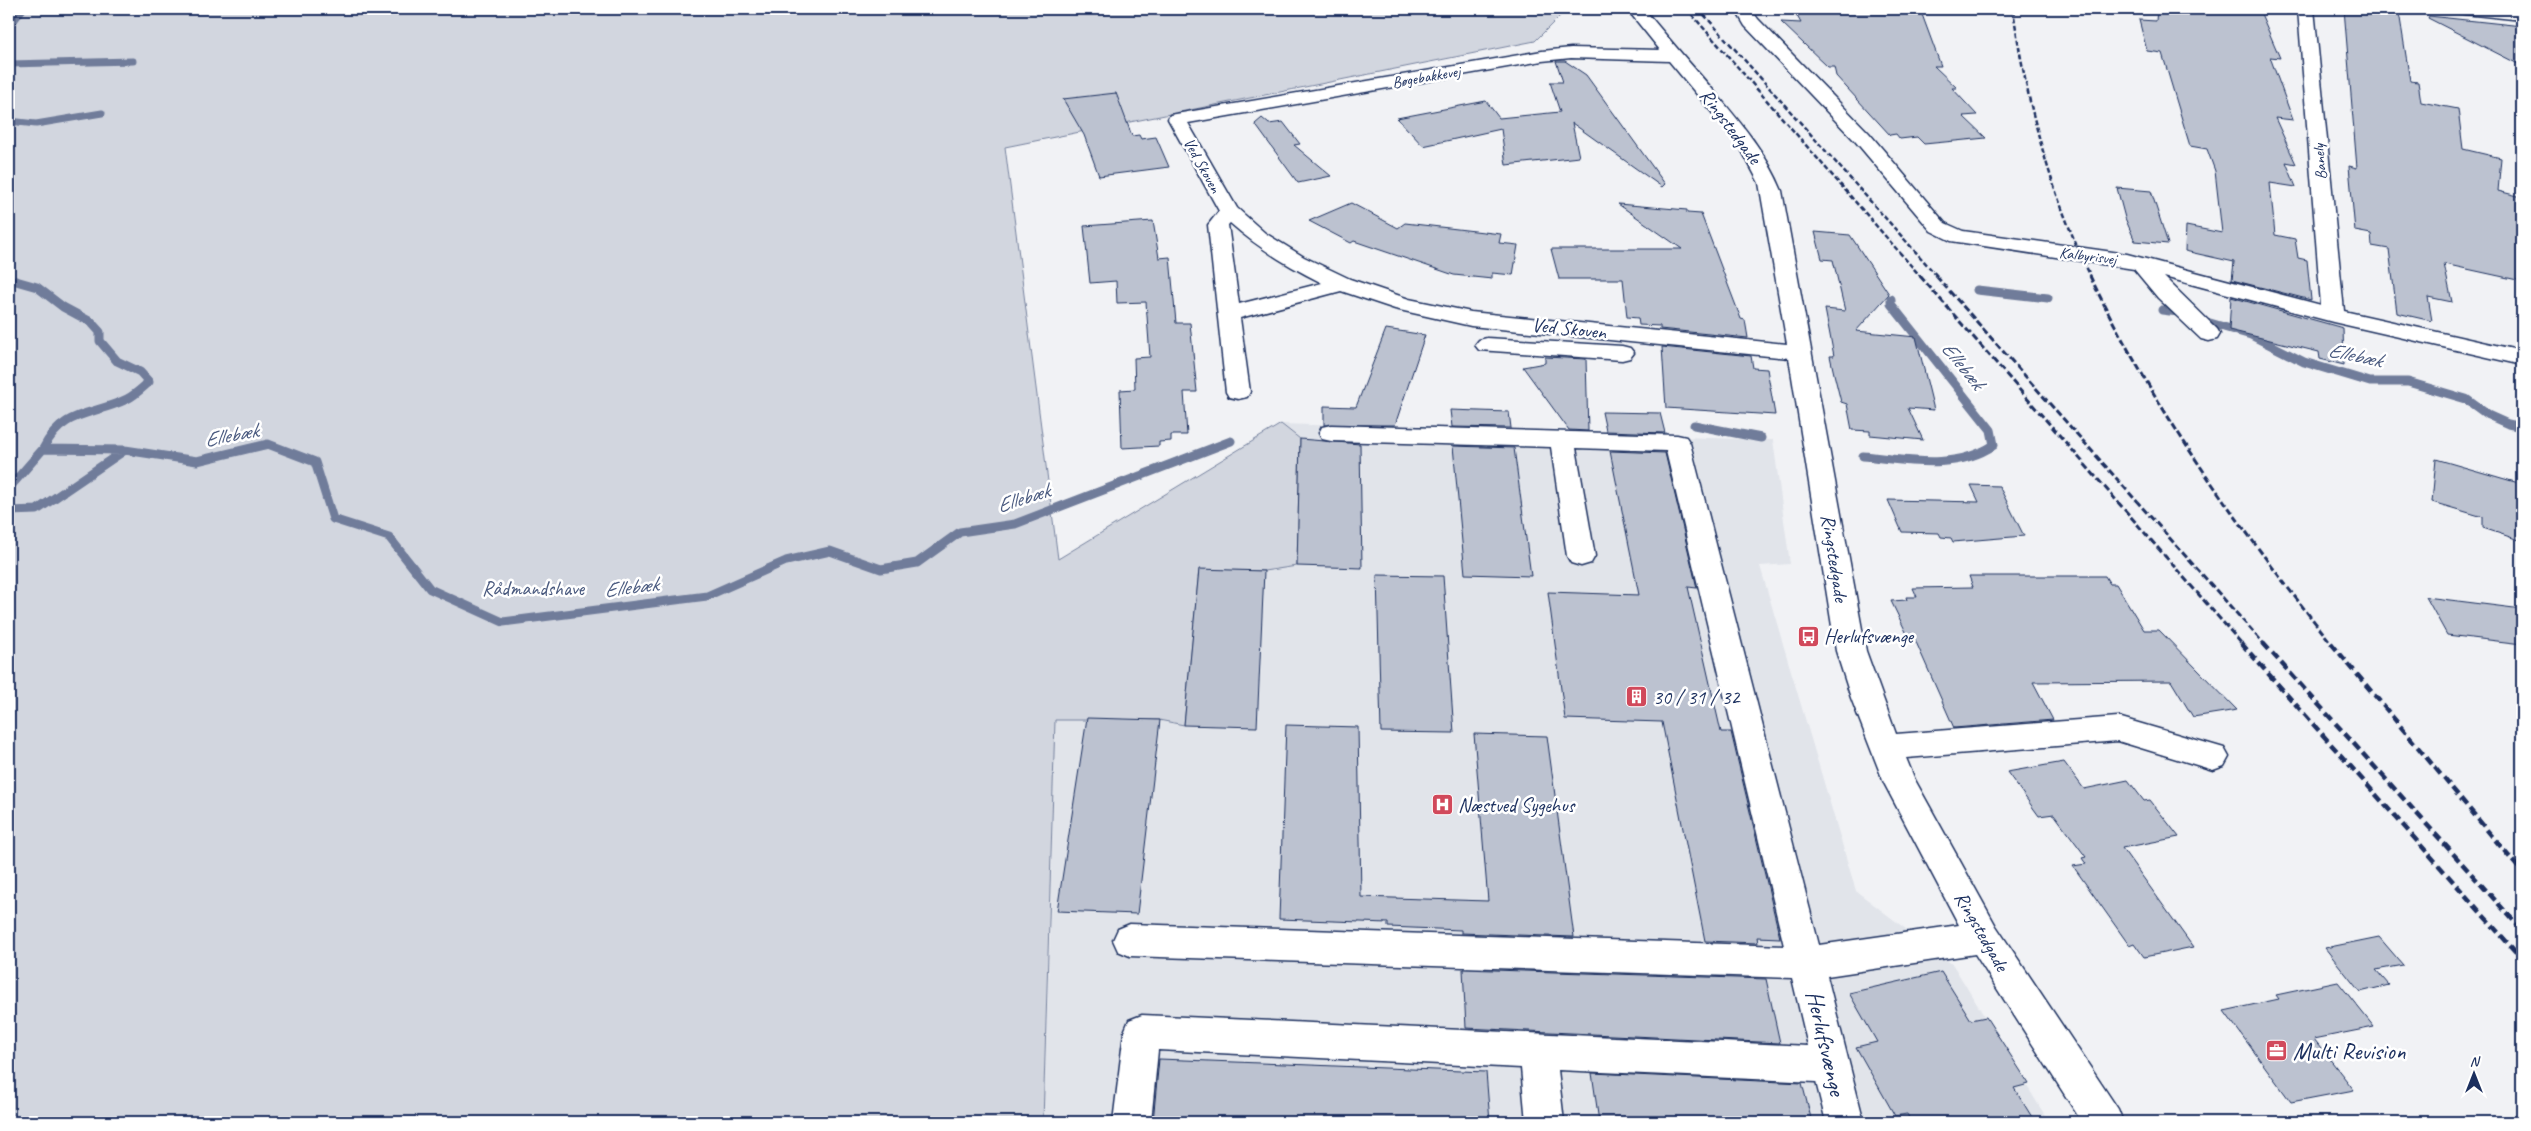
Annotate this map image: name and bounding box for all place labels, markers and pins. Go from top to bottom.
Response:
bus stop icon: Herlufsvænge [1796,624,1820,648]
place label: Herlufsvænge [1824,624,1915,649]
building icon: 30 / 31 / 32 [1625,685,1649,709]
place label: 30 / 31 / 32 [1653,685,1742,710]
hospital icon: Næstved Sygehus [1430,793,1454,817]
place label: Næstved Sygehus [1458,793,1577,818]
place label: Multi Revision [2293,1036,2406,1066]
office icon: Multi Revision [2265,1039,2289,1063]

